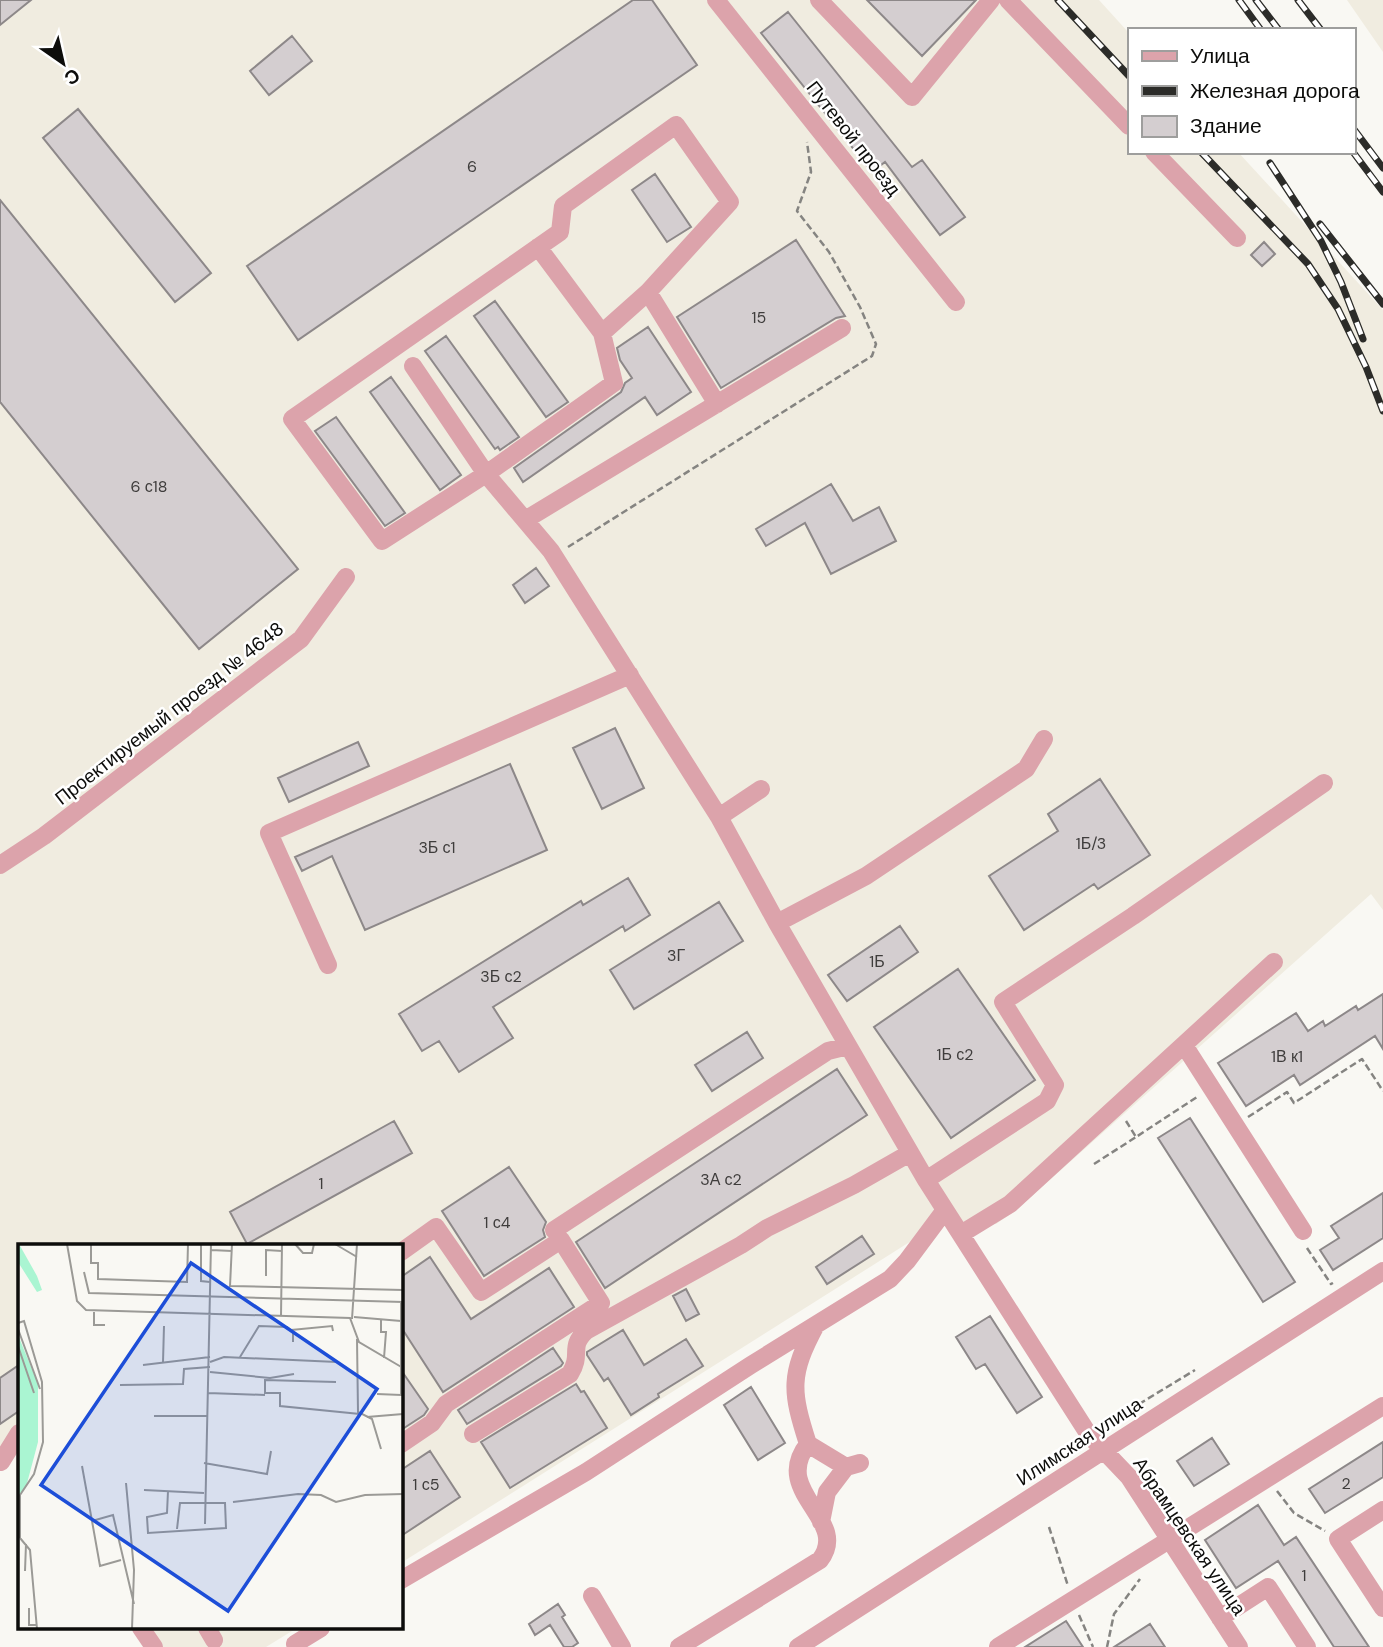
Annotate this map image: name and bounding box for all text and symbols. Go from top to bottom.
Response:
north arrow [28,28,98,98]
legend [1128,28,1355,154]
text: Улица [1190,42,1250,70]
text: С [59,62,85,91]
street label: Путевой проезд [801,76,906,201]
text: Железная дорога [1190,77,1360,105]
text: Здание [1190,112,1262,140]
house number: 6 [467,156,477,177]
house number: 15 [752,307,766,328]
house number: 6 с18 [130,476,168,497]
street label: Проектируемый проезд № 4648 [50,616,289,811]
house number: 1Б/3 [1076,833,1106,854]
house number: 3Б с1 [418,837,456,858]
house number: 3Г [667,945,685,966]
house number: 1Б [869,951,885,972]
house number: 3Б с2 [480,966,522,987]
house number: 1Б с2 [937,1044,973,1065]
house number: 1В к1 [1271,1046,1303,1067]
house number: 3А с2 [700,1169,742,1190]
house number: 1 [319,1173,324,1194]
house number: 1 с4 [484,1212,511,1233]
inset map [18,1244,402,1630]
street label: Илимская улица [1012,1391,1147,1491]
street label: Абрамцевская улица [1127,1453,1252,1620]
house number: 2 [1341,1473,1351,1494]
house number: 1 с5 [412,1474,440,1495]
house number: 1 [1302,1565,1307,1586]

